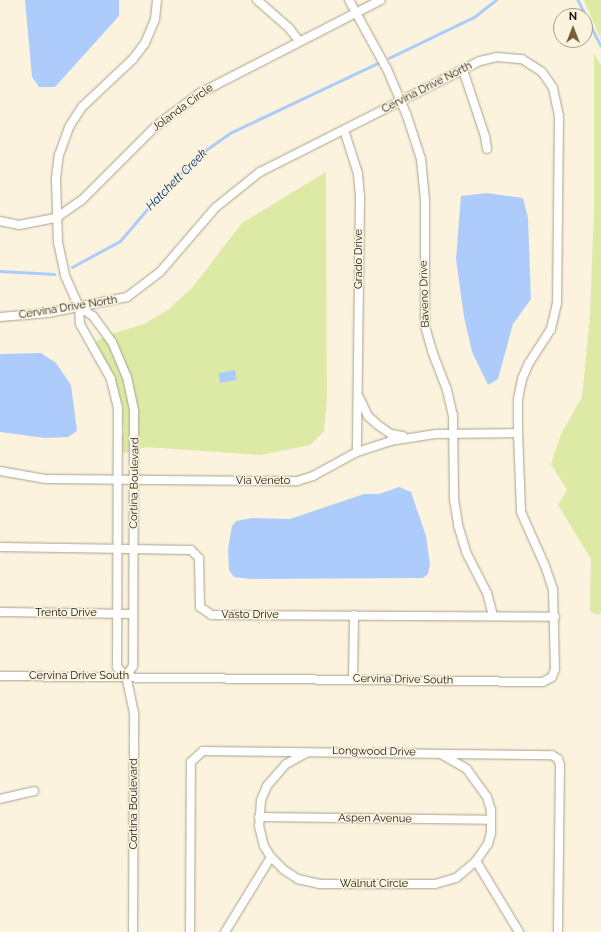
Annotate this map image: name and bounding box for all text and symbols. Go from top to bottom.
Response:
north arrow [553,8,593,48]
text: N [569,10,577,23]
street label: Cervina Drive North [380,60,474,116]
street label: Jolanda Circle [150,82,216,134]
water label: Hatchett Creek [143,146,211,214]
street label: Grado Drive [352,229,366,289]
street label: Baveno Drive [417,260,433,328]
street label: Cervina Drive North [18,294,118,322]
street label: Cortina Boulevard [128,437,142,529]
street label: Via Veneto [236,474,290,488]
street label: Trento Drive [35,606,97,620]
street label: Vasto Drive [221,608,279,622]
street label: Cervina Drive South [29,669,129,683]
street label: Cervina Drive South [353,673,453,687]
street label: Longwood Drive [332,745,416,759]
street label: Cortina Boulevard [127,758,141,850]
street label: Aspen Avenue [338,812,412,826]
street label: Walnut Circle [340,877,408,891]

